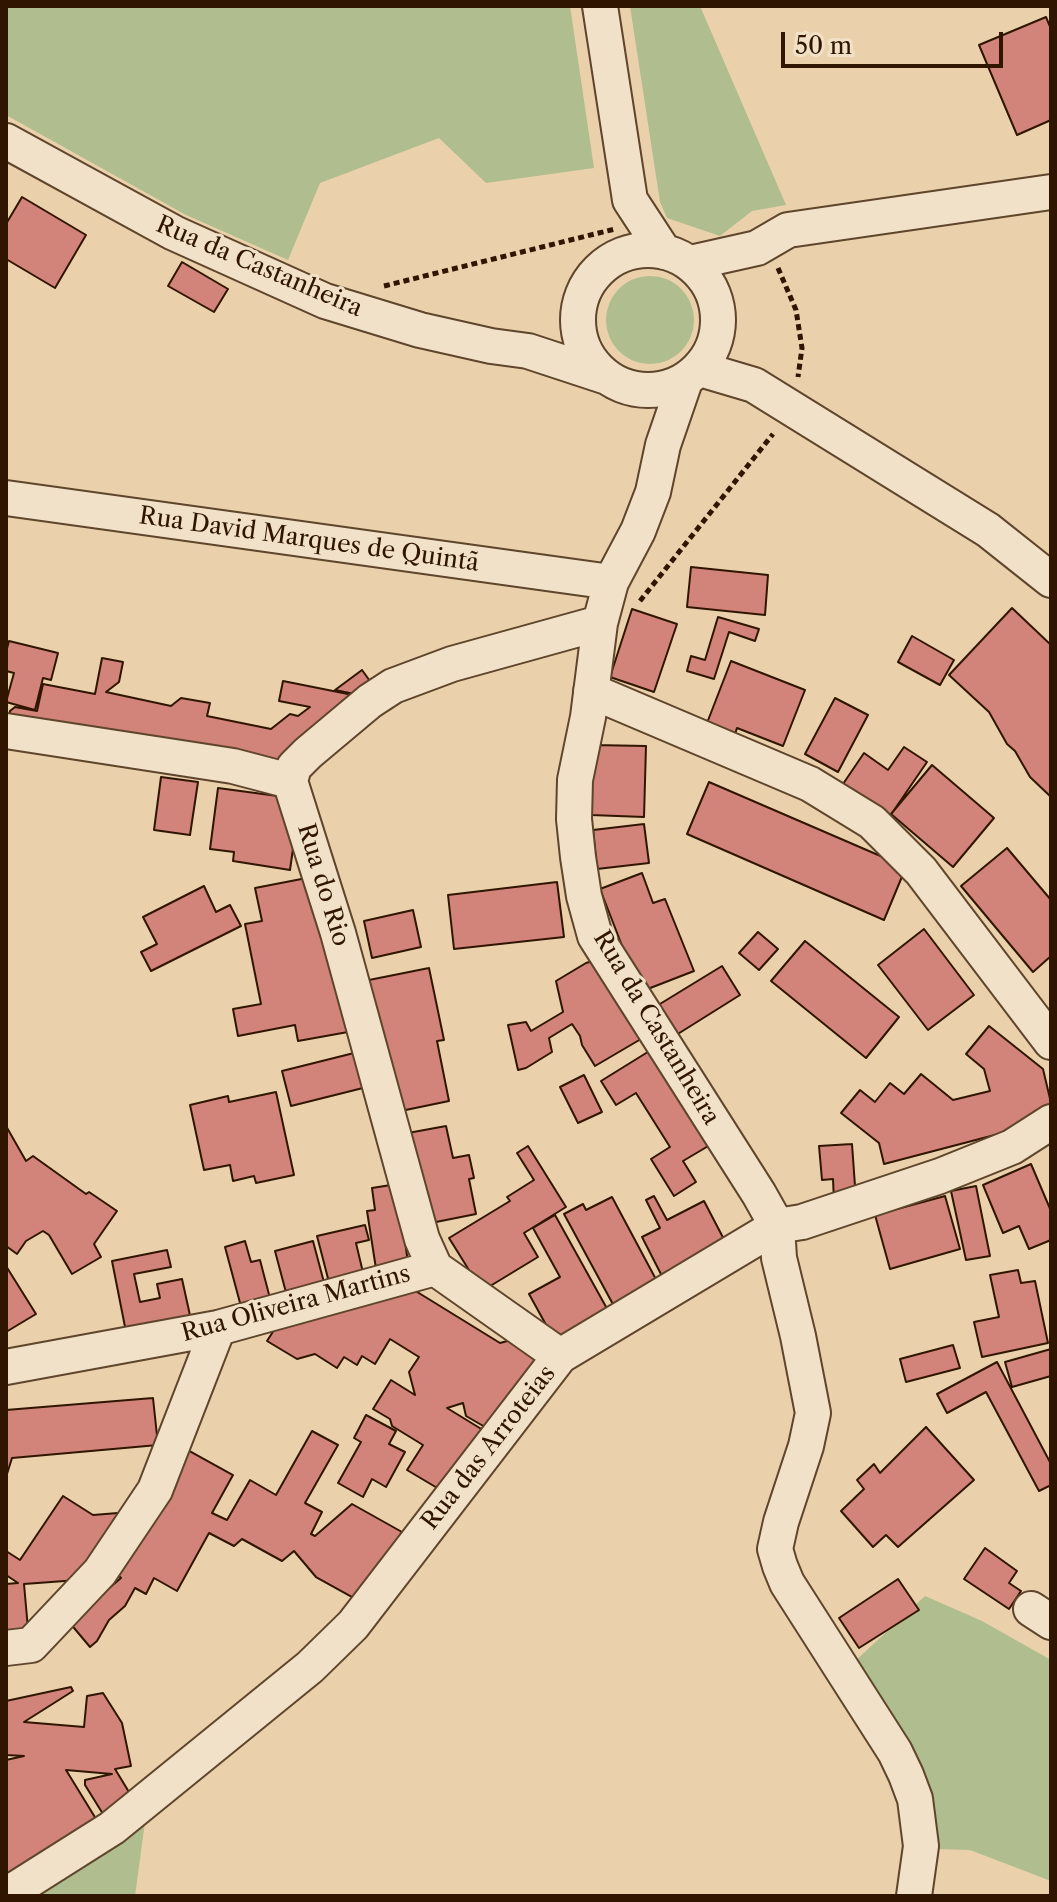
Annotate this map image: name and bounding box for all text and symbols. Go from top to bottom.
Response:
scale bar [785,16,1007,66]
text: 50 m [795,31,852,60]
street label: Rua da Castanheira [152,211,366,323]
street label: Rua David Marques de Quintã [137,502,481,578]
street label: Rua do Rio [291,820,355,950]
street label: Rua da Castanheira [587,926,725,1130]
street label: Rua Oliveira Martins [179,1260,413,1348]
street label: Rua das Arroteias [416,1360,562,1536]

